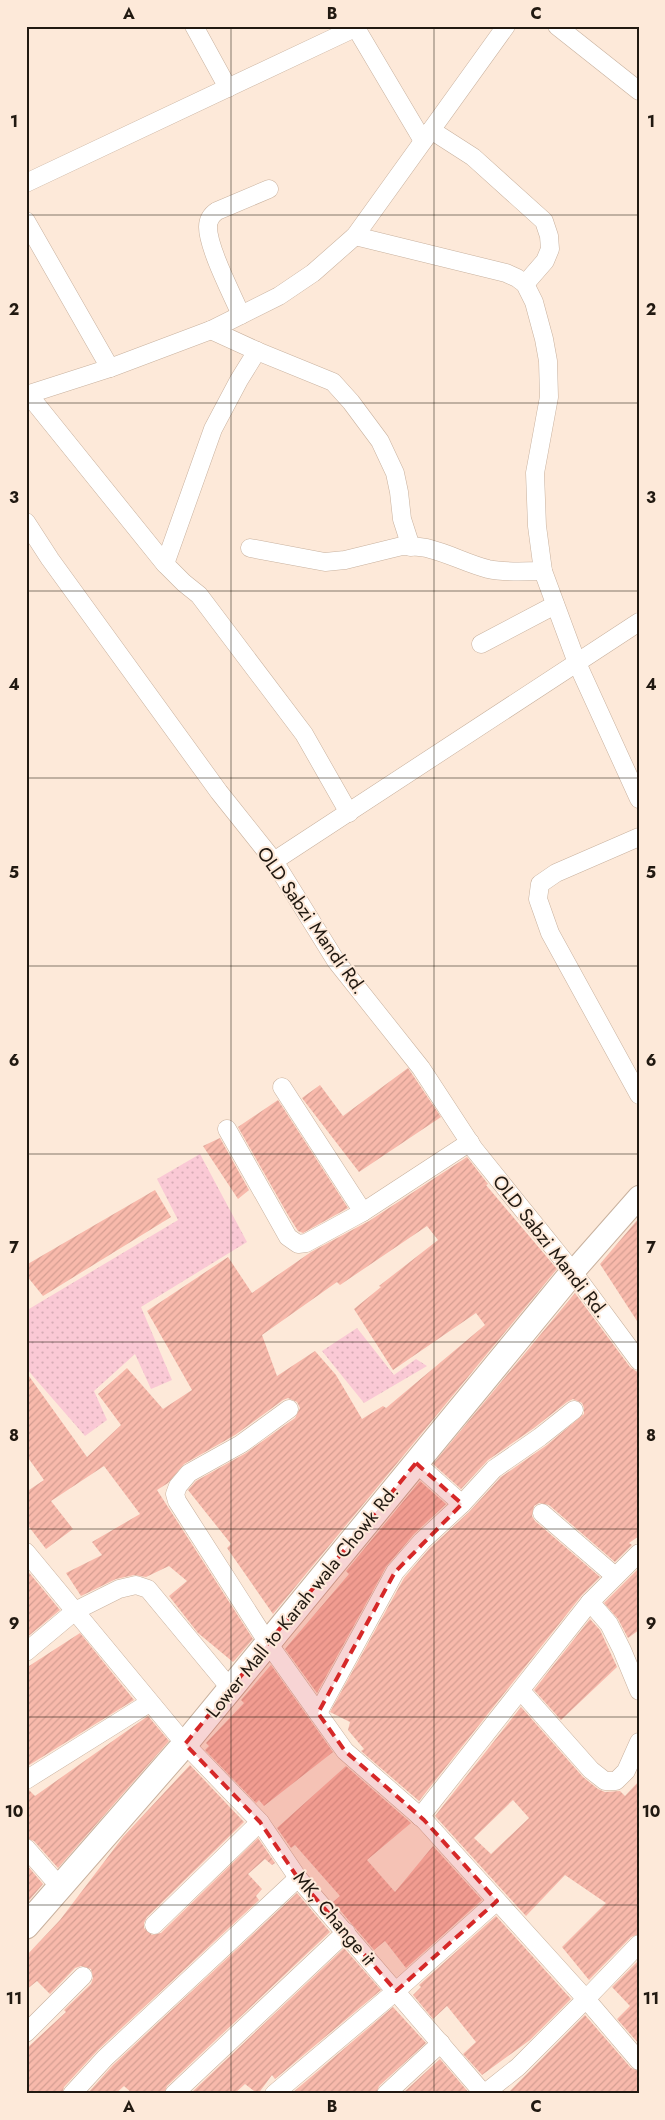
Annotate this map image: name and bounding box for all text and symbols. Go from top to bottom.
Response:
text: A [122,2,135,25]
text: B [327,2,337,25]
text: C [530,2,542,25]
text: 1 [10,110,18,133]
text: 1 [647,110,655,133]
text: 2 [9,298,19,321]
text: 2 [646,298,656,321]
text: 3 [9,486,19,509]
text: 3 [646,486,656,509]
text: 4 [8,673,20,696]
text: 4 [645,673,657,696]
street label: OLD Sabzi Mandi Rd. [250,841,373,1000]
text: 5 [9,861,19,884]
text: 5 [646,861,656,884]
text: 6 [9,1049,19,1072]
text: 6 [646,1049,656,1072]
street label: OLD Sabzi Mandi Rd. [486,1169,615,1323]
text: 7 [9,1236,19,1259]
text: 7 [646,1236,656,1259]
text: 8 [9,1424,19,1447]
text: 8 [646,1424,656,1447]
street label: Lower Mall to Karah wala Chowk Rd. [200,1479,405,1724]
text: 9 [9,1612,19,1635]
text: 9 [646,1612,656,1635]
text: 10 [5,1800,23,1823]
text: 10 [642,1800,660,1823]
street label: MK, Change it [287,1865,382,1972]
text: 11 [6,1987,22,2010]
text: 11 [643,1987,659,2010]
text: A [122,2095,135,2118]
text: B [327,2095,337,2118]
text: C [530,2095,542,2118]

